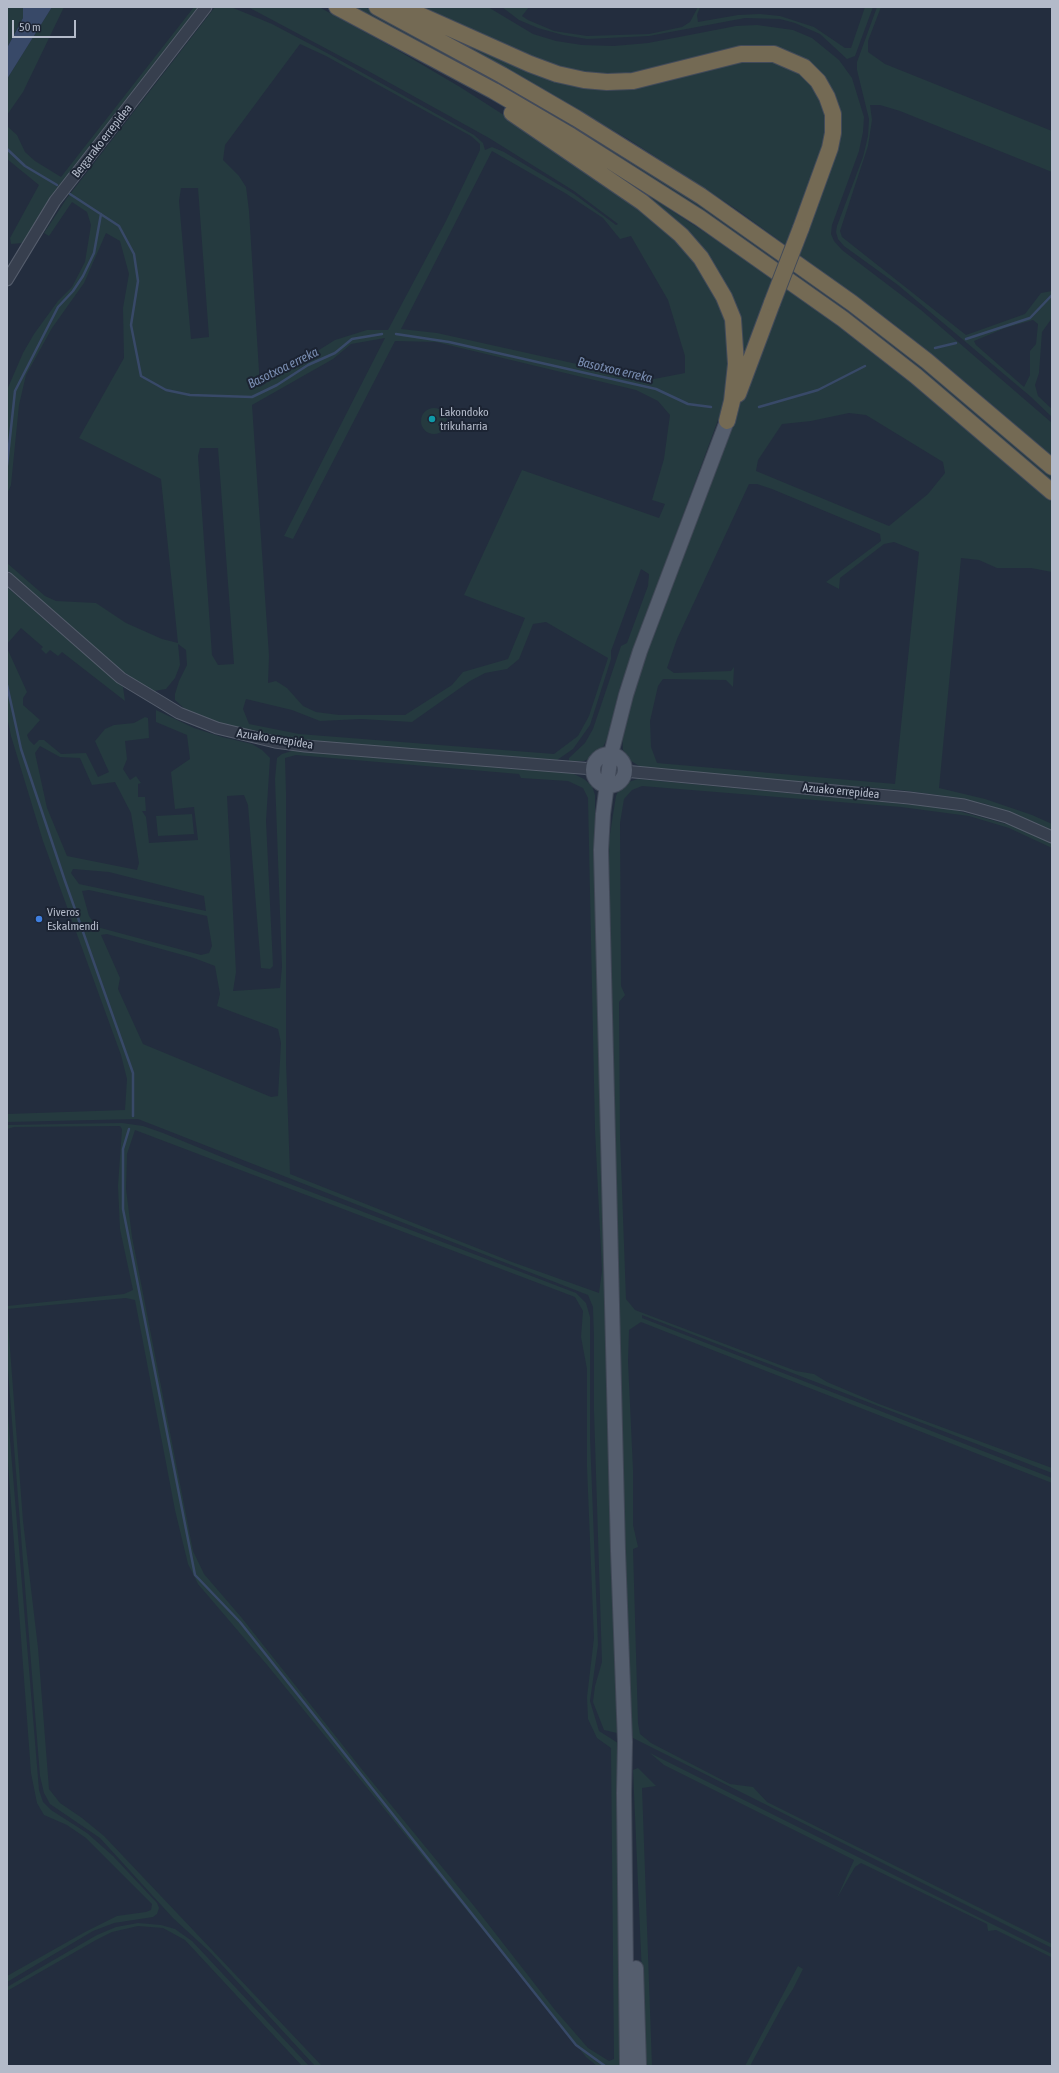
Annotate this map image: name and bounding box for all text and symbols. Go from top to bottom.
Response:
scale bar [14,12,78,38]
text: 50 m [19,20,41,34]
street label: Bergarako errepidea [69,101,135,181]
water label: Basotxoa erreka [245,344,321,392]
water label: Basotxoa erreka [576,354,654,386]
place label: Lakondoko trikuharria [440,405,489,433]
marker: Lakondoko trikuharria [427,414,437,424]
street label: Azuako errepidea [236,726,314,752]
street label: Azuako errepidea [802,780,880,802]
place label: Viveros Eskalmendi [47,905,99,933]
marker: Viveros Eskalmendi [34,914,44,924]

